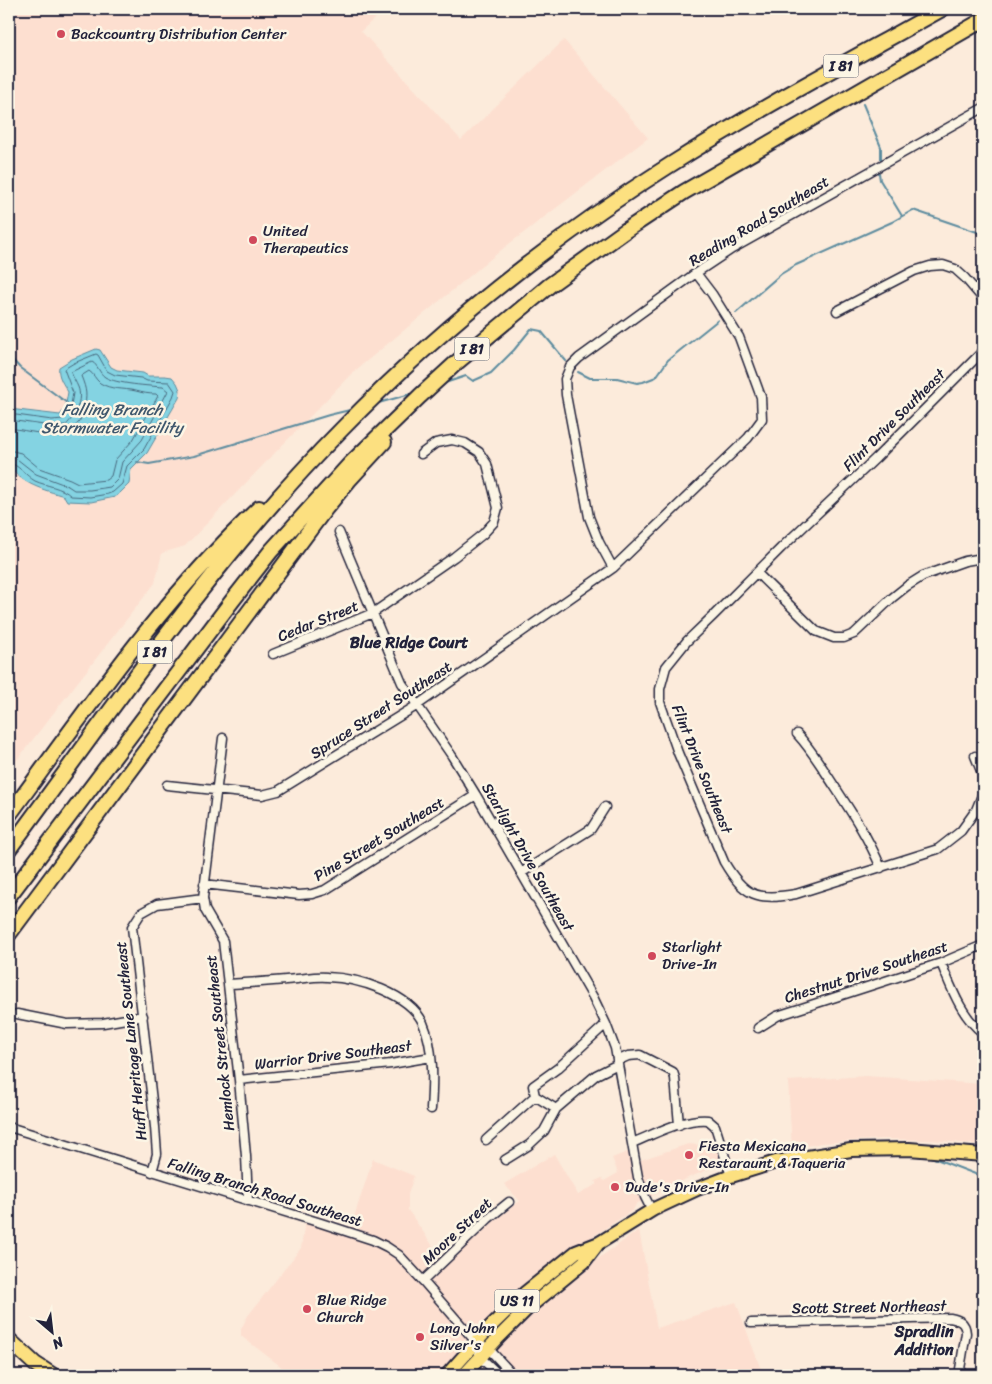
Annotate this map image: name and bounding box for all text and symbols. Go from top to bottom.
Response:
place label: Backcountry Distribution Center [71,21,287,47]
marker: Backcountry Distribution Center [55,28,67,40]
road number: I 81 [824,54,858,78]
street label: Reading Road Southeast [684,168,835,273]
place label: United Therapeutics [263,218,349,261]
marker: United Therapeutics [247,234,259,246]
road number: I 81 [454,338,490,360]
street label: Flint Drive Southeast [836,362,952,478]
water label: Falling Branch Stormwater Facility [41,395,185,442]
street label: Cedar Street [273,593,363,649]
district label: Blue Ridge Court [350,628,468,657]
road number: I 81 [138,640,172,664]
street label: Spruce Street Southeast [305,654,458,766]
street label: Flint Drive Southeast [664,700,740,838]
street label: Starlight Drive Southeast [475,778,582,937]
street label: Pine Street Southeast [309,789,450,888]
street label: Chestnut Drive Southeast [781,933,952,1011]
place label: Starlight Drive-In [662,934,723,977]
street label: Huff Heritage Lane Southeast [108,940,154,1142]
marker: Starlight Drive-In [646,950,658,962]
street label: Hemlock Street Southeast [198,953,242,1132]
street label: Warrior Drive Southeast [253,1032,414,1078]
place label: Fiesta Mexicana Restaraunt & Taqueria [699,1133,846,1176]
marker: Fiesta Mexicana Restaraunt & Taqueria [683,1149,695,1161]
street label: Falling Branch Road Southeast [165,1150,366,1234]
place label: Dude's Drive-In [625,1174,729,1200]
marker: Dude's Drive-In [609,1181,621,1193]
street label: Moore Street [416,1191,499,1271]
place label: Blue Ridge Church [317,1287,387,1330]
road number: US 11 [494,1290,540,1312]
street label: Scott Street Northeast [791,1293,947,1321]
marker: Blue Ridge Church [301,1303,313,1315]
north arrow [28,1306,78,1356]
place label: Long John Silver's [430,1315,495,1358]
district label: Spradlin Addition [893,1317,954,1364]
text: N [47,1329,69,1356]
marker: Long John Silver's [414,1331,426,1343]

